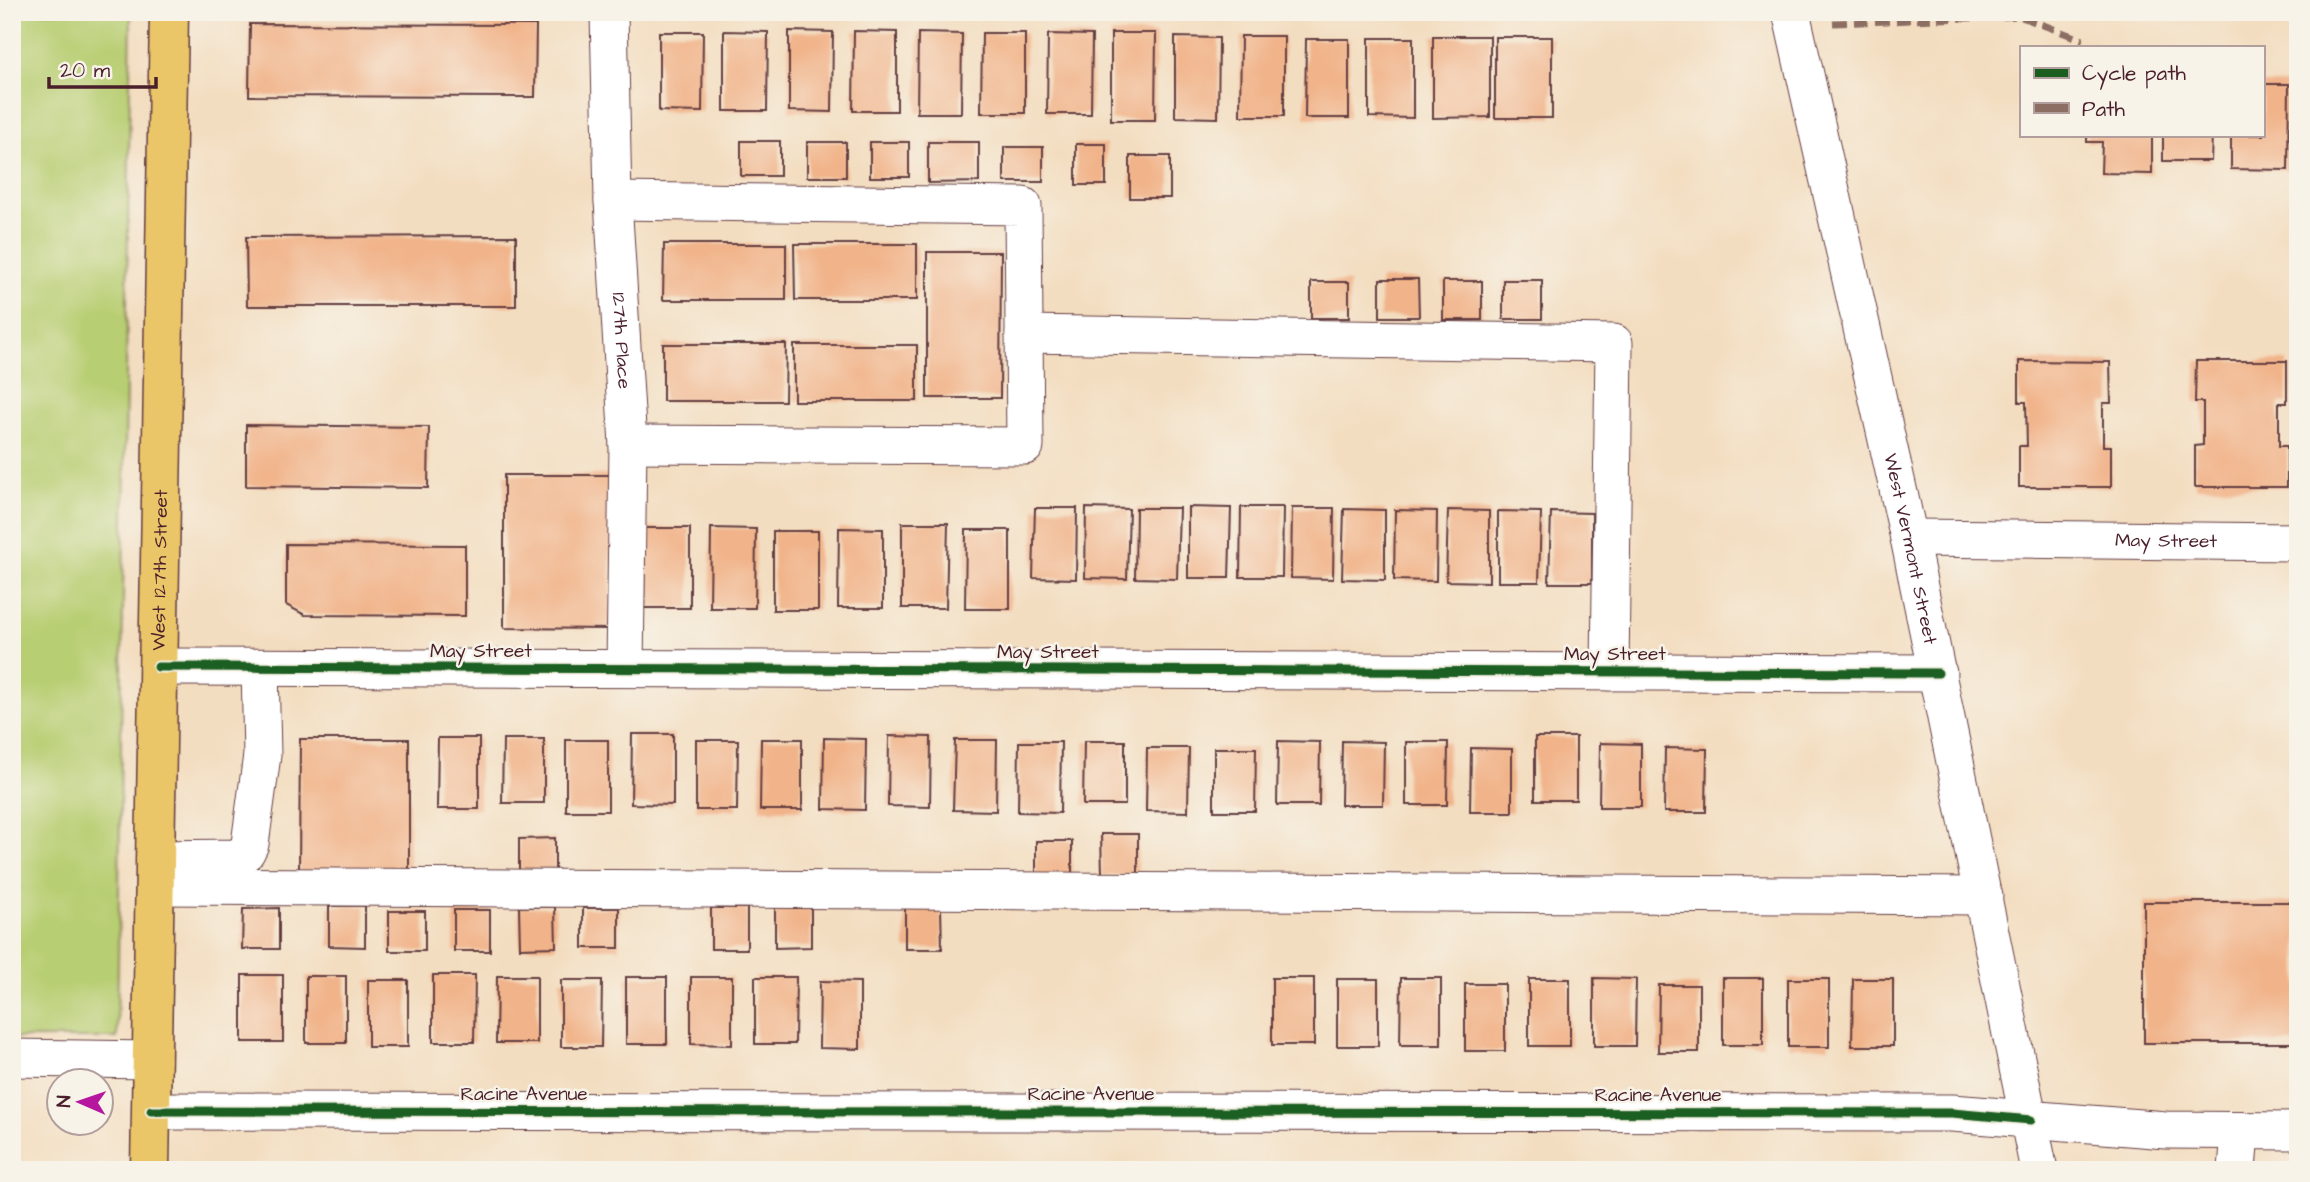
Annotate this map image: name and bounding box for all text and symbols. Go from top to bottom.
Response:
scale bar [49,46,156,90]
legend [2020,46,2264,136]
text: 20 m [60,56,111,85]
text: Cycle path [2082,59,2187,90]
text: Path [2082,95,2126,124]
street label: 127th Place [605,292,638,390]
street label: West Vermont Street [1877,451,1944,647]
street label: West 127th Street [145,489,175,651]
street label: May Street [2115,527,2217,555]
street label: May Street [430,638,532,666]
street label: May Street [997,639,1099,667]
street label: May Street [1564,641,1666,669]
north arrow [46,1066,116,1136]
street label: Racine Avenue [460,1081,588,1108]
street label: Racine Avenue [1027,1081,1155,1108]
street label: Racine Avenue [1594,1082,1722,1109]
text: N [51,1095,78,1108]

